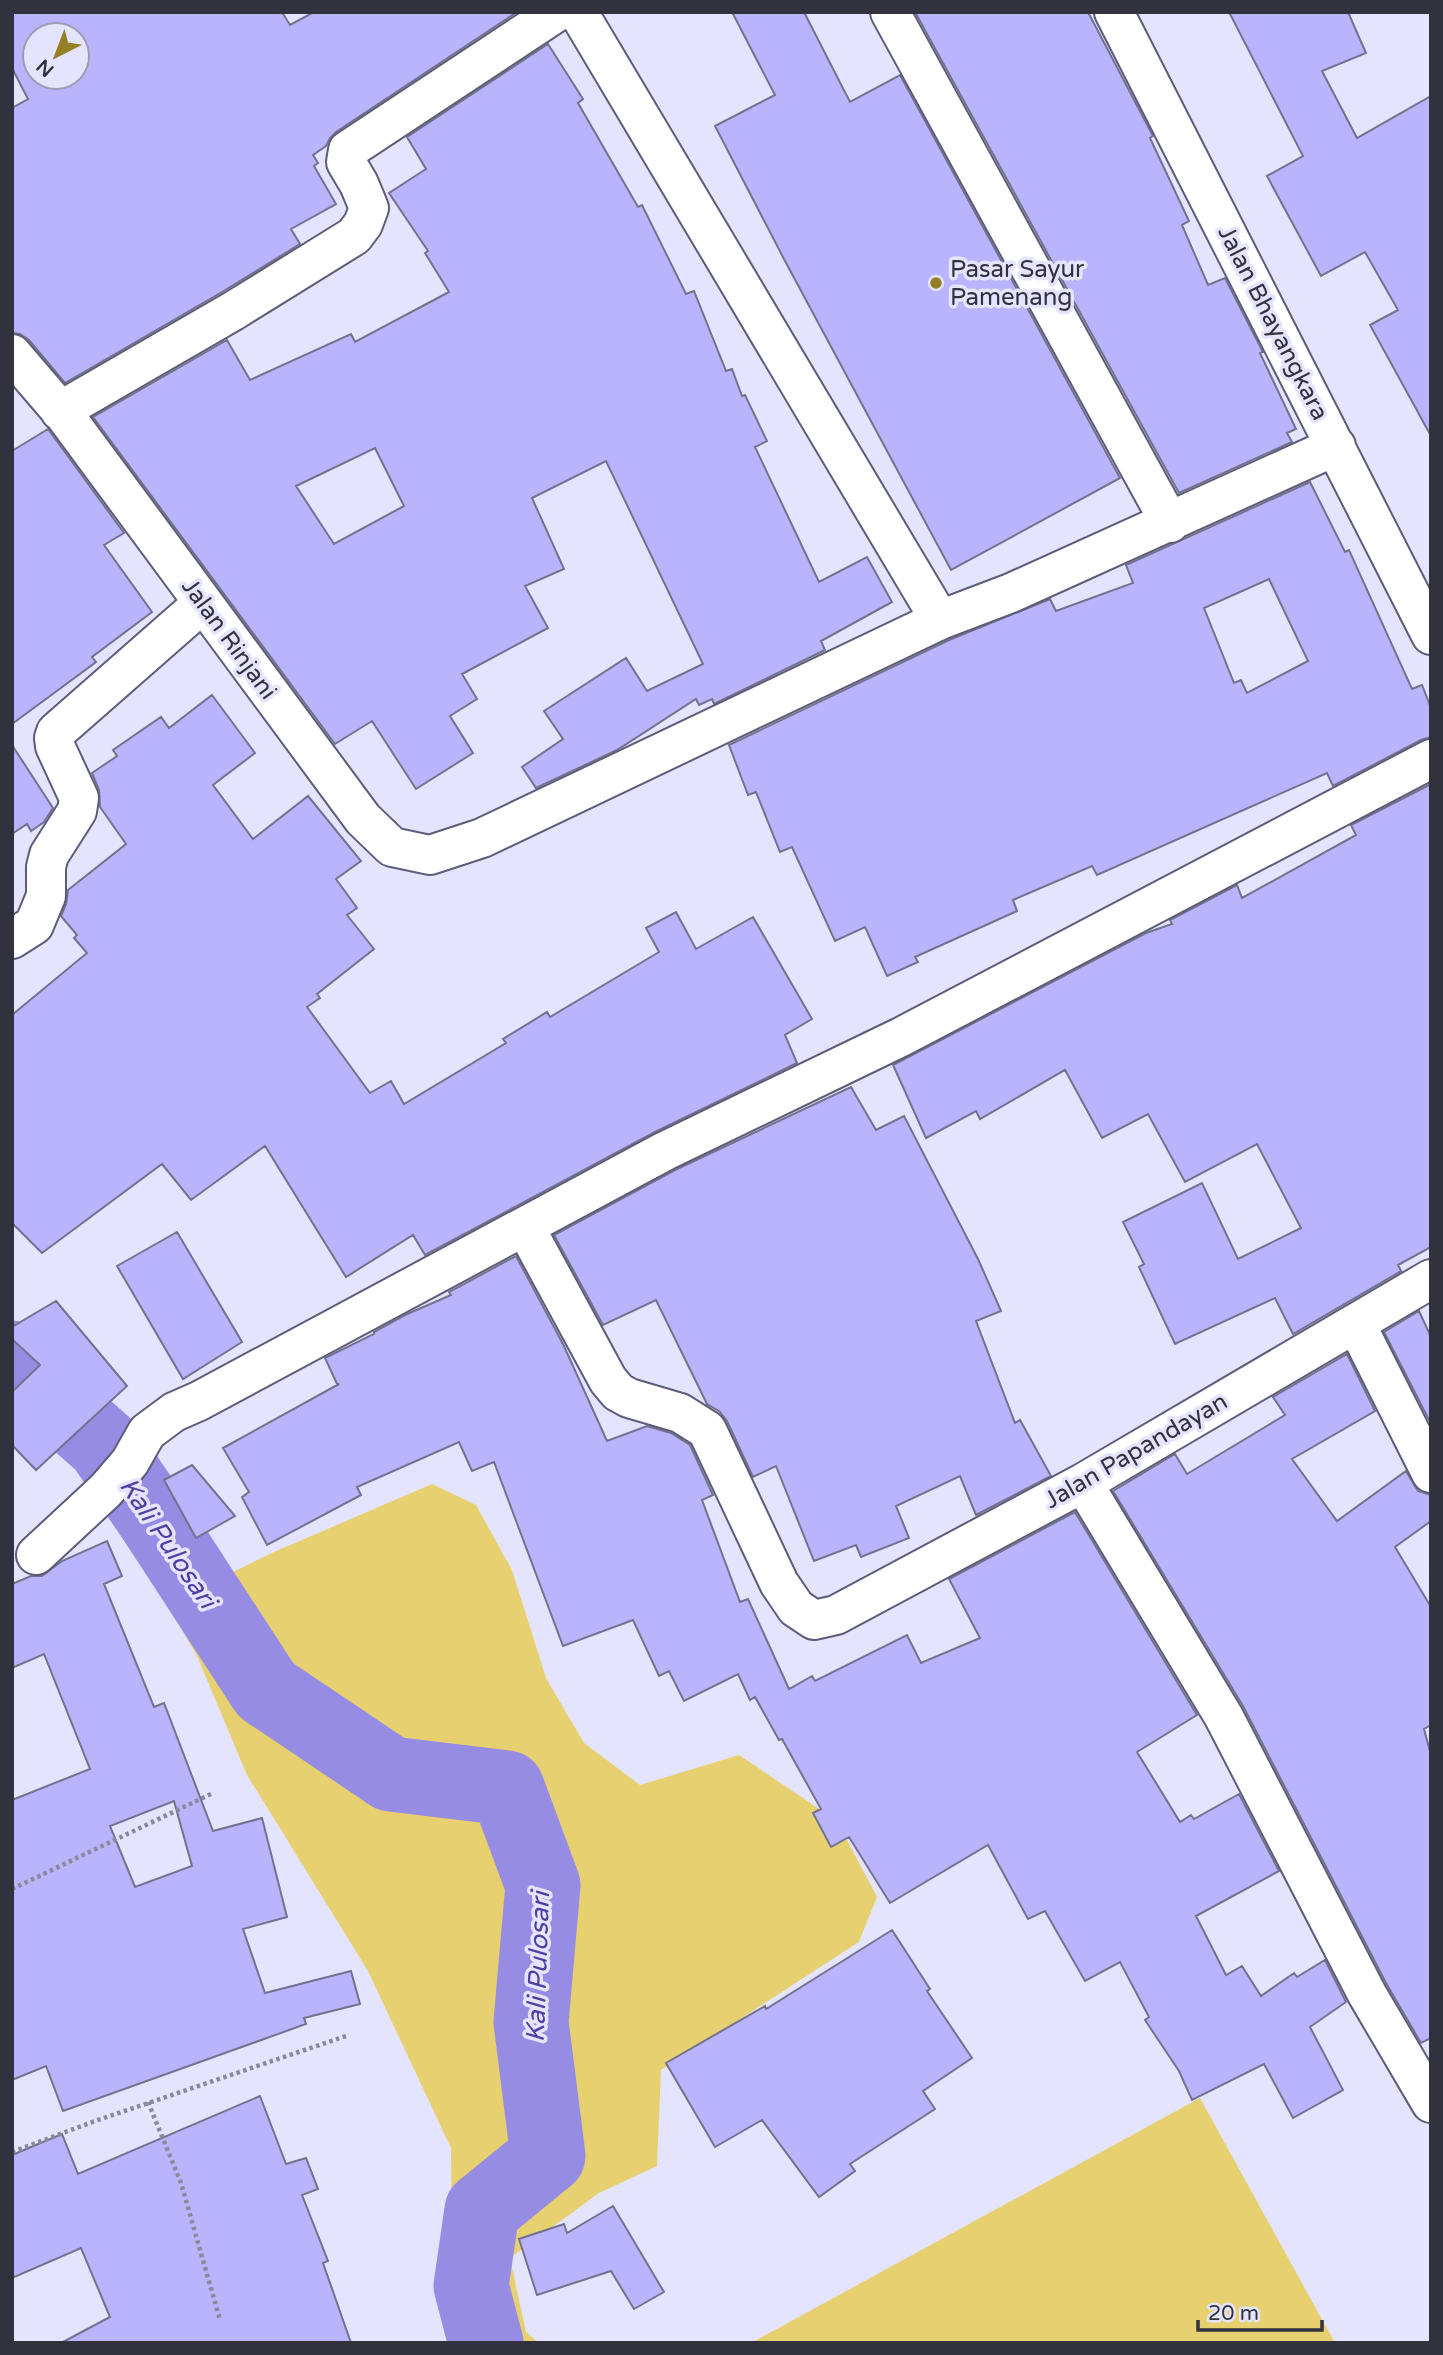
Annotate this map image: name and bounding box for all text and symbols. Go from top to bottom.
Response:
north arrow [21,21,91,91]
text: N [32,55,58,81]
street label: Jalan Bhayangkara [1211,221,1335,425]
place label: Pasar Sayur Pamenang [950,255,1085,312]
marker: Pasar Sayur Pamenang [928,275,944,291]
street label: Jalan Rinjani [175,573,283,705]
street label: Jalan Papandayan [1039,1387,1233,1515]
water label: Kali Pulosari [113,1472,225,1617]
water label: Kali Pulosari [520,1888,556,2043]
scale bar [1198,2288,1322,2332]
text: 20 m [1208,2301,1259,2326]

